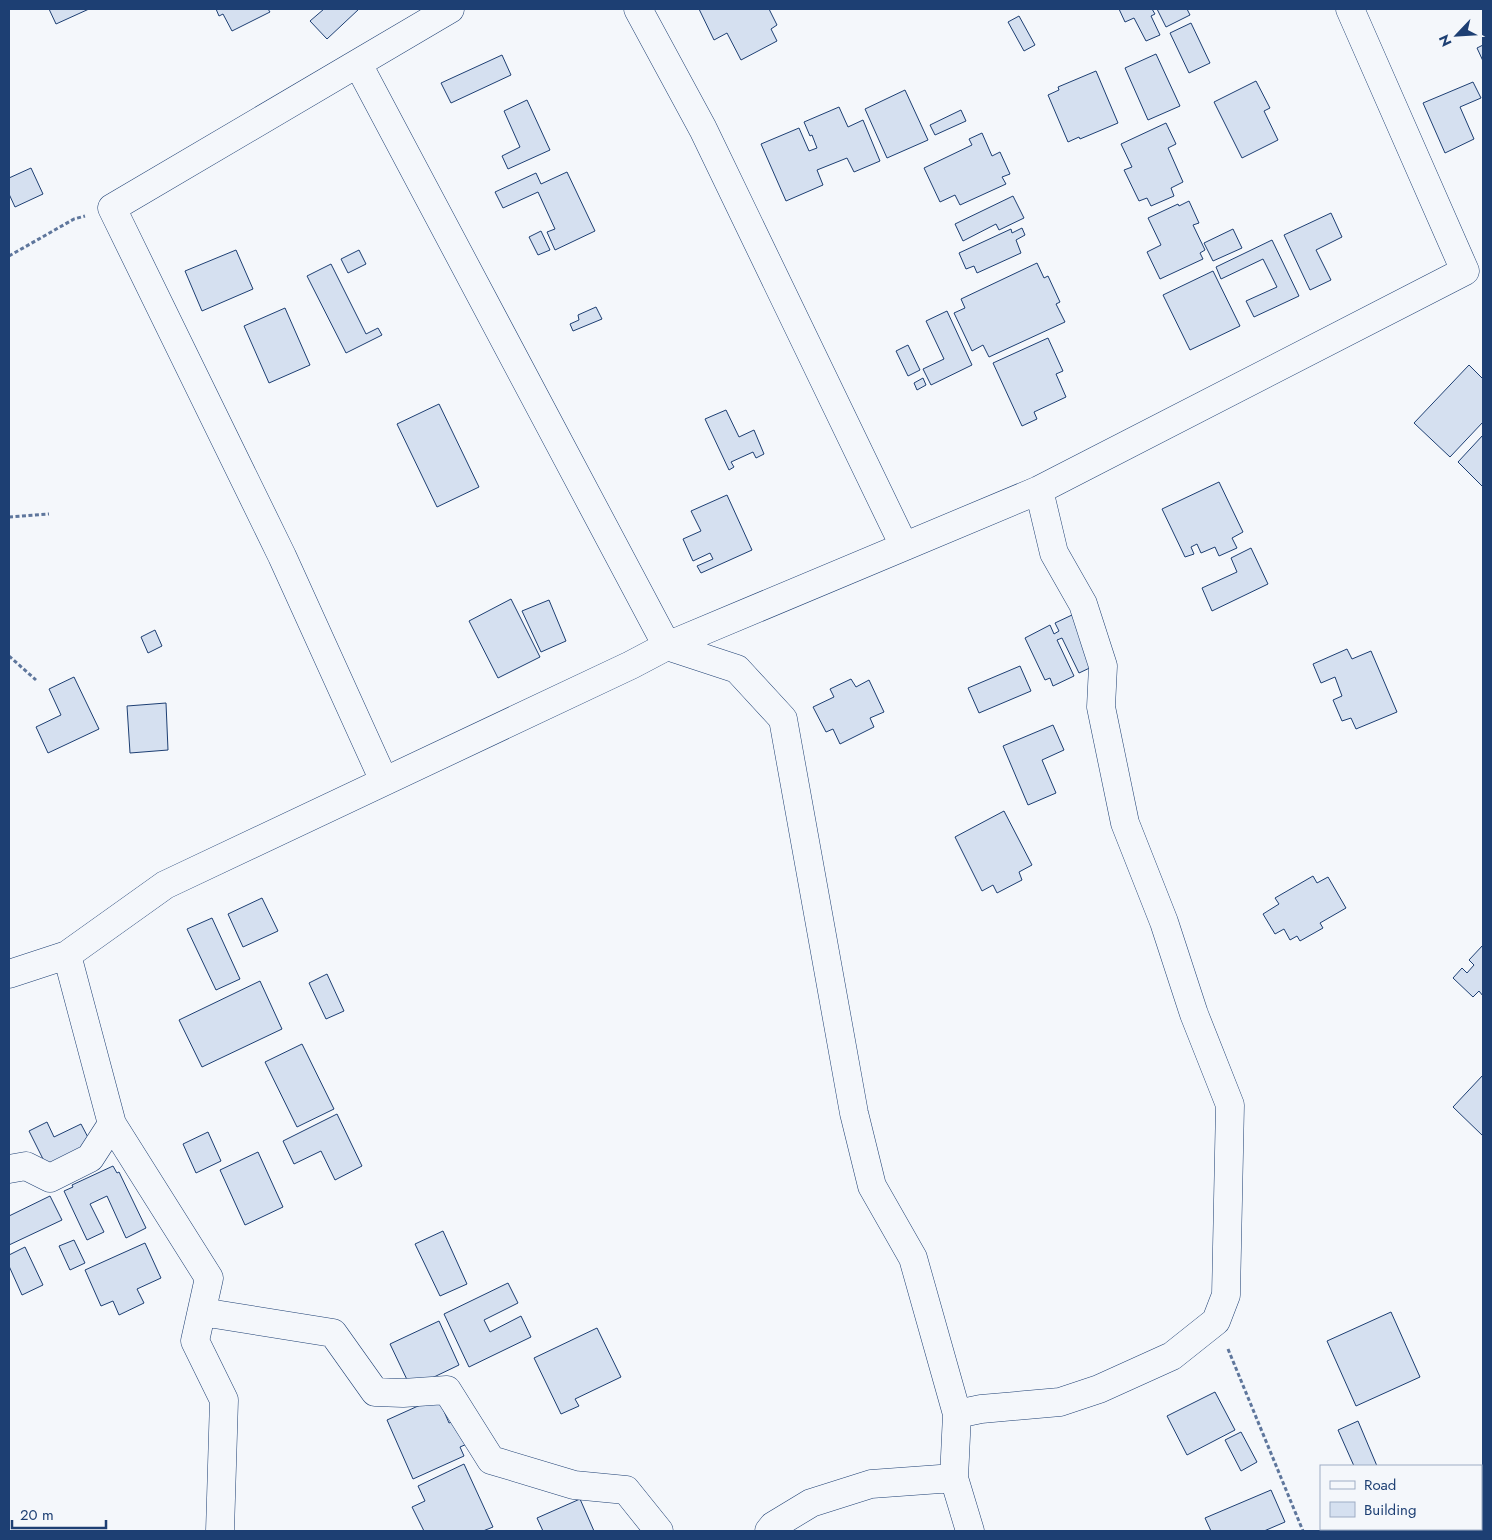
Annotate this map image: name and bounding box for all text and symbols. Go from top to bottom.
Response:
north arrow [1432,10,1482,60]
text: N [1434,31,1457,50]
legend [1320,1465,1482,1530]
text: Road [1364,1474,1396,1496]
scale bar [12,1498,106,1530]
text: Building [1364,1499,1416,1521]
text: 20 m [20,1504,54,1526]

